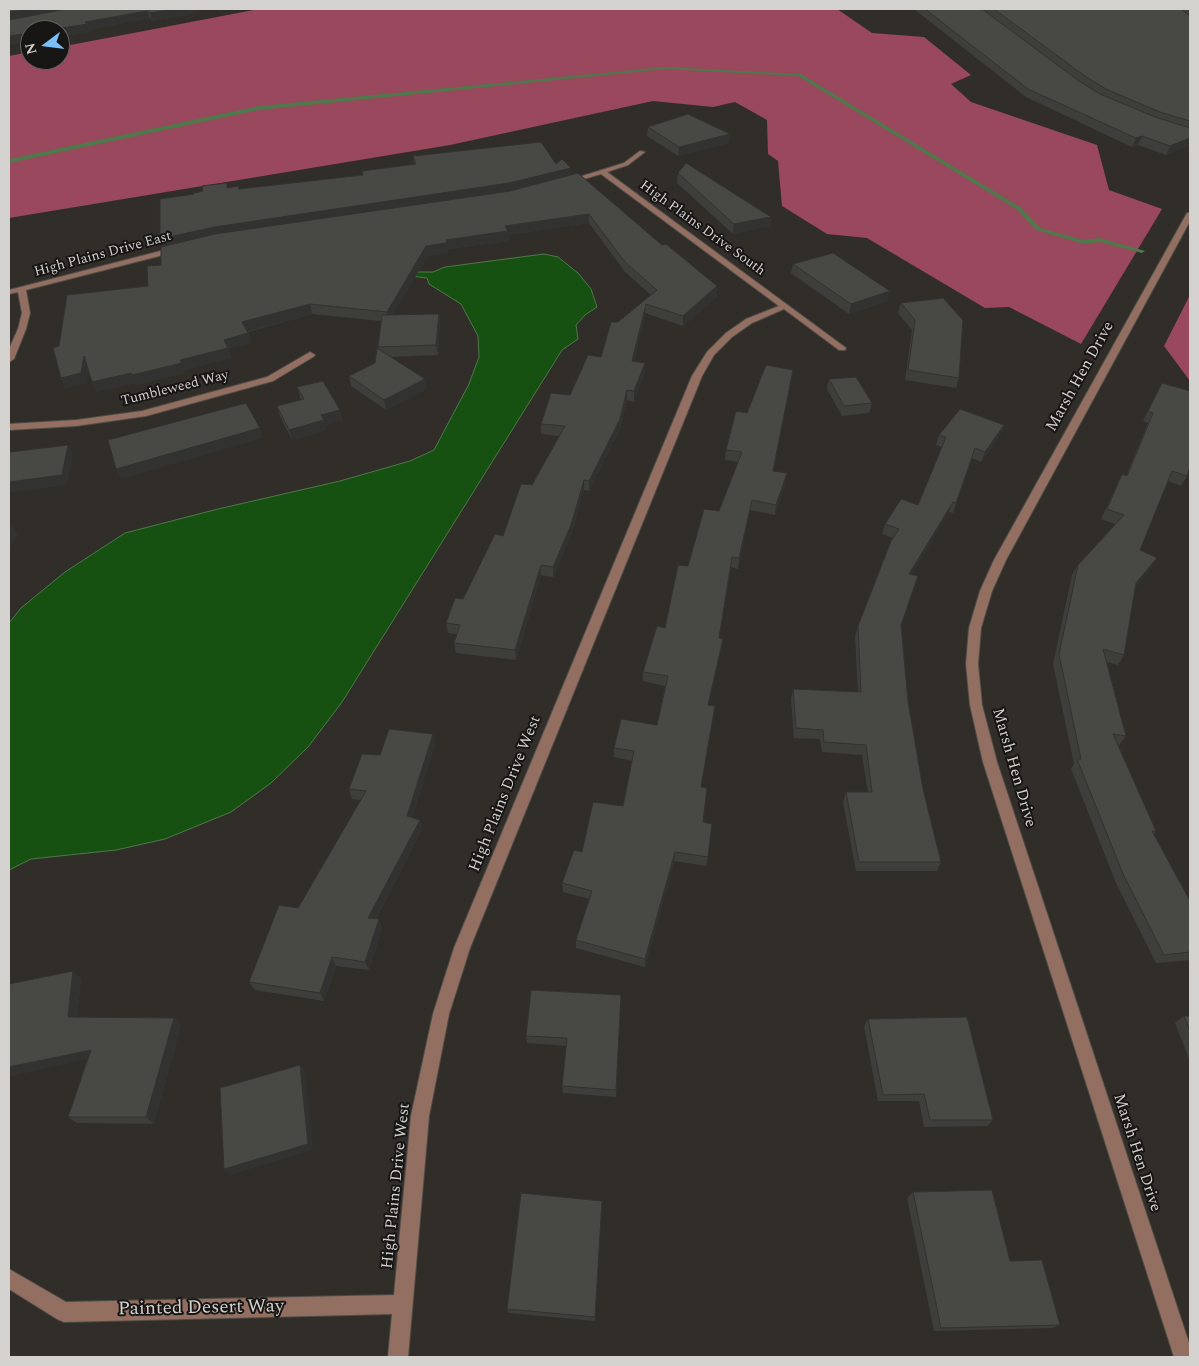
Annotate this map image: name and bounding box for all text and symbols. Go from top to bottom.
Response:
north arrow [20,20,70,70]
text: N [19,41,43,57]
street label: High Plains Drive South [636,178,768,280]
street label: High Plains Drive East [33,229,173,281]
street label: Marsh Hen Drive [1043,319,1119,435]
street label: Tumbleweed Way [120,368,230,410]
street label: Marsh Hen Drive [987,706,1039,830]
street label: High Plains Drive West [466,713,546,875]
street label: Marsh Hen Drive [1108,1092,1164,1214]
street label: High Plains Drive West [379,1102,415,1270]
street label: Painted Desert Way [118,1296,284,1322]

